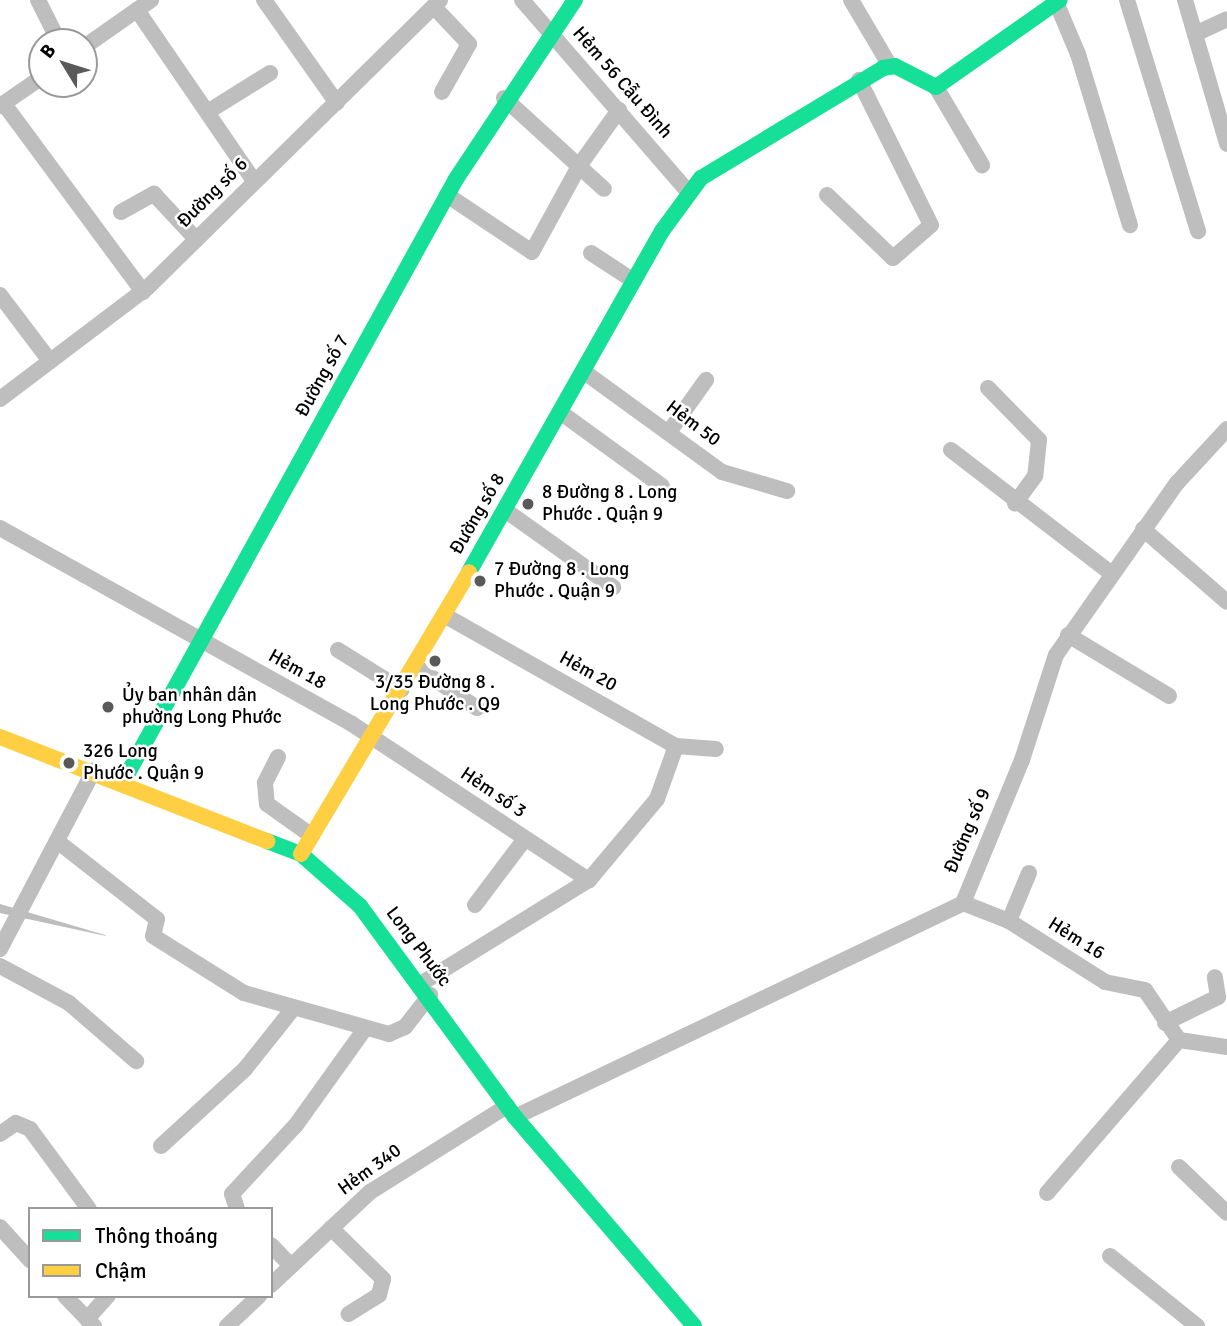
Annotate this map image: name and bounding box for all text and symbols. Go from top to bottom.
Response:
street label: Hẻm 56 Cẫu Đình [567,23,677,143]
north arrow [28,28,98,98]
text: B [35,39,61,63]
street label: Đường số 6 [173,153,253,233]
street label: Đường số 7 [291,331,355,421]
street label: Hẻm 50 [661,396,725,452]
street label: Đường số 8 [446,469,510,559]
place label: 8 Đường 8 . Long Phước . Quận 9 [542,482,677,526]
marker: 8 Đường 8 . Long Phước . Quận 9 [520,496,536,512]
place label: 7 Đường 8 . Long Phước . Quận 9 [494,559,629,603]
marker: 7 Đường 8 . Long Phước . Quận 9 [472,573,488,589]
street label: Hẻm 18 [264,645,330,695]
street label: Hẻm 20 [555,647,621,697]
marker: 3/35 Đường 8 . Long Phước . Q9 [427,653,443,669]
place label: 3/35 Đường 8 . Long Phước . Q9 [370,672,500,716]
place label: Ủy ban nhân dân phường Long Phước [122,685,282,729]
marker: Ủy ban nhân dân phường Long Phước [100,699,116,715]
place label: 326 Long Phước . Quận 9 [83,741,204,785]
marker: 326 Long Phước . Quận 9 [61,755,77,771]
street label: Hẻm số 3 [456,763,530,823]
street label: Đường số 9 [940,785,996,877]
street label: Long Phước [381,902,455,992]
street label: Hẻm 16 [1044,913,1108,965]
street label: Hẻm 340 [334,1139,406,1201]
legend [28,1207,273,1298]
text: Thông thoáng [95,1223,218,1249]
text: Chậm [95,1258,147,1284]

